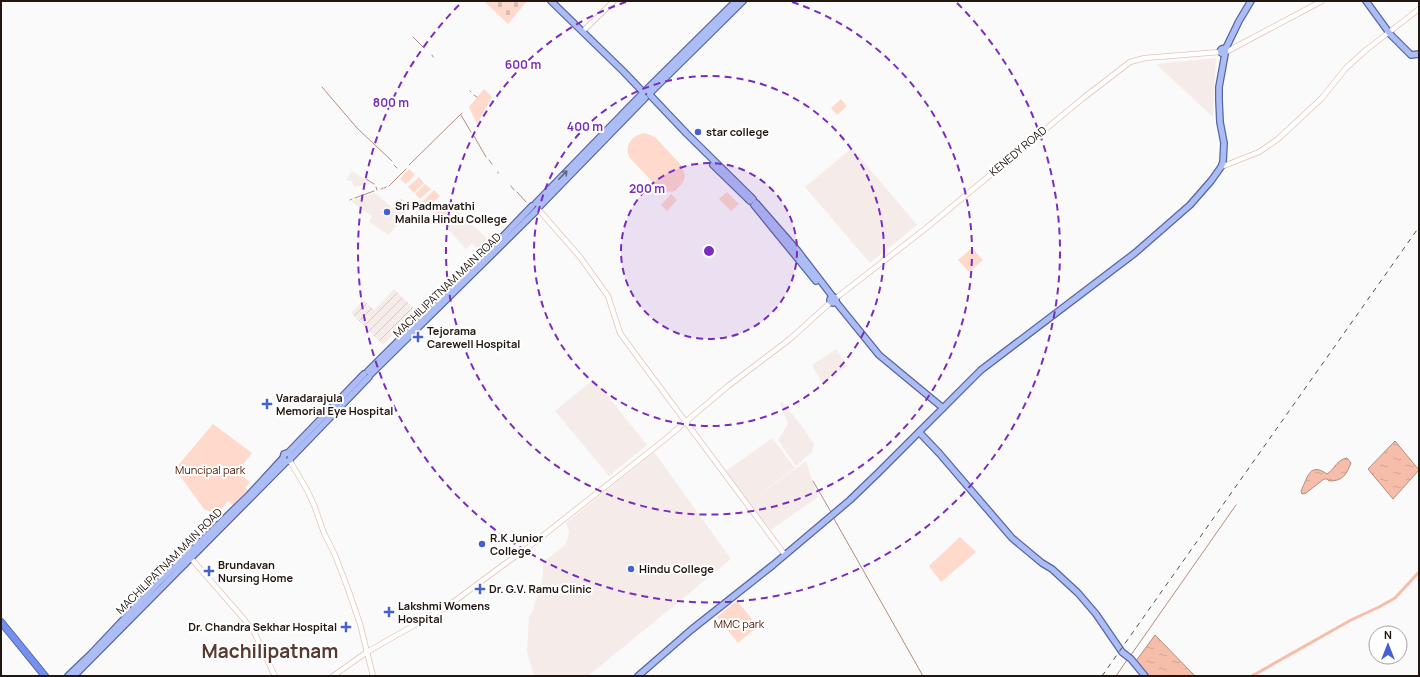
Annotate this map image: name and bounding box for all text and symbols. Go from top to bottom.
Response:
text: 600 m [505,56,541,73]
text: 800 m [373,94,409,111]
text: 400 m [567,118,603,135]
street label: KENEDY ROAD [986,122,1050,179]
place label: star college [706,124,769,139]
marker: star college [693,127,703,137]
one-way arrow [558,170,568,180]
text: 200 m [629,180,665,197]
place label: Sri Padmavathi Mahila Hindu College [395,198,507,226]
marker: Sri Padmavathi Mahila Hindu College [382,207,392,217]
street label: MACHILIPATNAM MAIN ROAD [389,229,504,340]
centre of rings [702,244,716,258]
place label: Tejorama Carewell Hospital [427,323,520,351]
marker: Tejorama Carewell Hospital [412,331,424,343]
place label: Varadarajula Memorial Eye Hospital [276,390,393,418]
marker: Varadarajula Memorial Eye Hospital [261,398,273,410]
park label: Muncipal park [175,462,246,477]
street label: MACHILIPATNAM MAIN ROAD [112,504,225,617]
place label: R.K Junior College [490,530,544,558]
marker: R.K Junior College [477,539,487,549]
place label: Brundavan Nursing Home [218,557,293,585]
place label: Hindu College [639,561,714,576]
marker: Hindu College [626,564,636,574]
marker: Brundavan Nursing Home [203,565,215,577]
place label: Dr. G.V. Ramu Clinic [489,581,592,596]
marker: Dr. G.V. Ramu Clinic [474,583,486,595]
place label: Lakshmi Womens Hospital [398,598,490,626]
marker: Lakshmi Womens Hospital [383,606,395,618]
park label: MMC park [714,616,765,631]
place label: Dr. Chandra Sekhar Hospital [188,619,337,634]
marker: Dr. Chandra Sekhar Hospital [340,621,352,633]
north arrow [1368,625,1408,665]
text: N [1384,627,1392,642]
district label: Machilipatnam [202,638,338,664]

